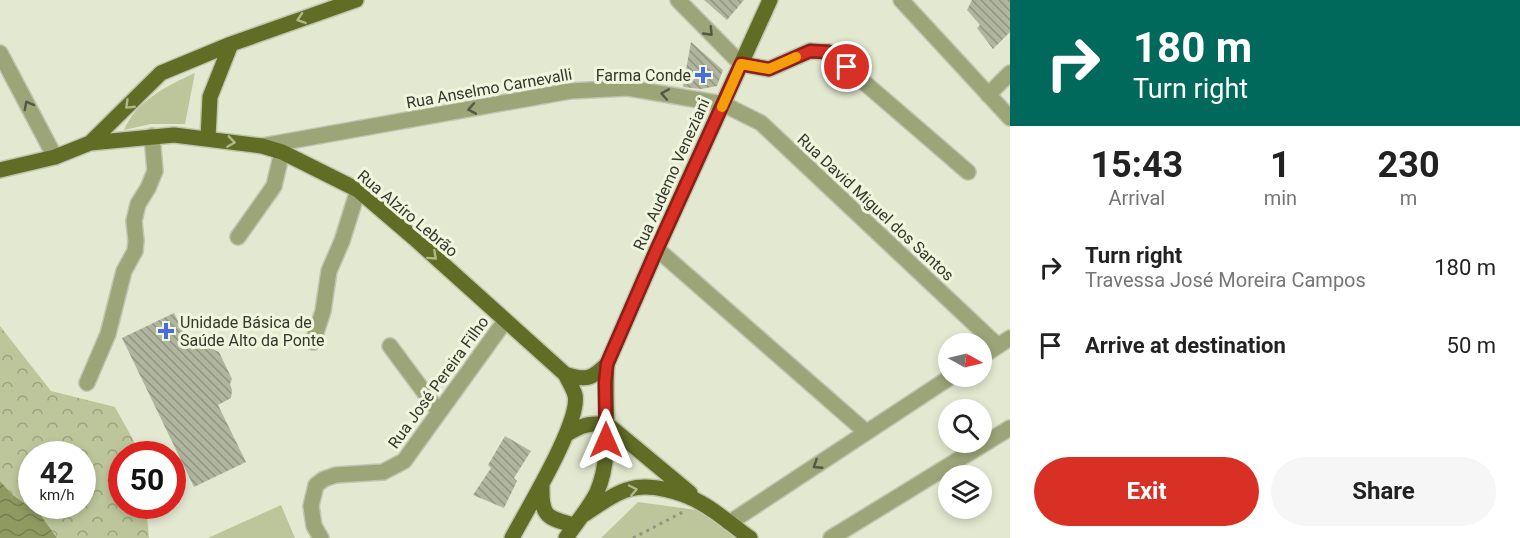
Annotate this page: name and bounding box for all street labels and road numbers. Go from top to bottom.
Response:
street label: Rua Anselmo Carnevalli [405,65,574,112]
street label: Rua Audemo Veneziani [629,95,714,253]
street label: Rua David Miguel dos Santos [794,130,958,285]
street label: Rua Alzíro Lebrão [354,166,462,261]
street label: Rua José Pereira Filho [384,313,493,452]

